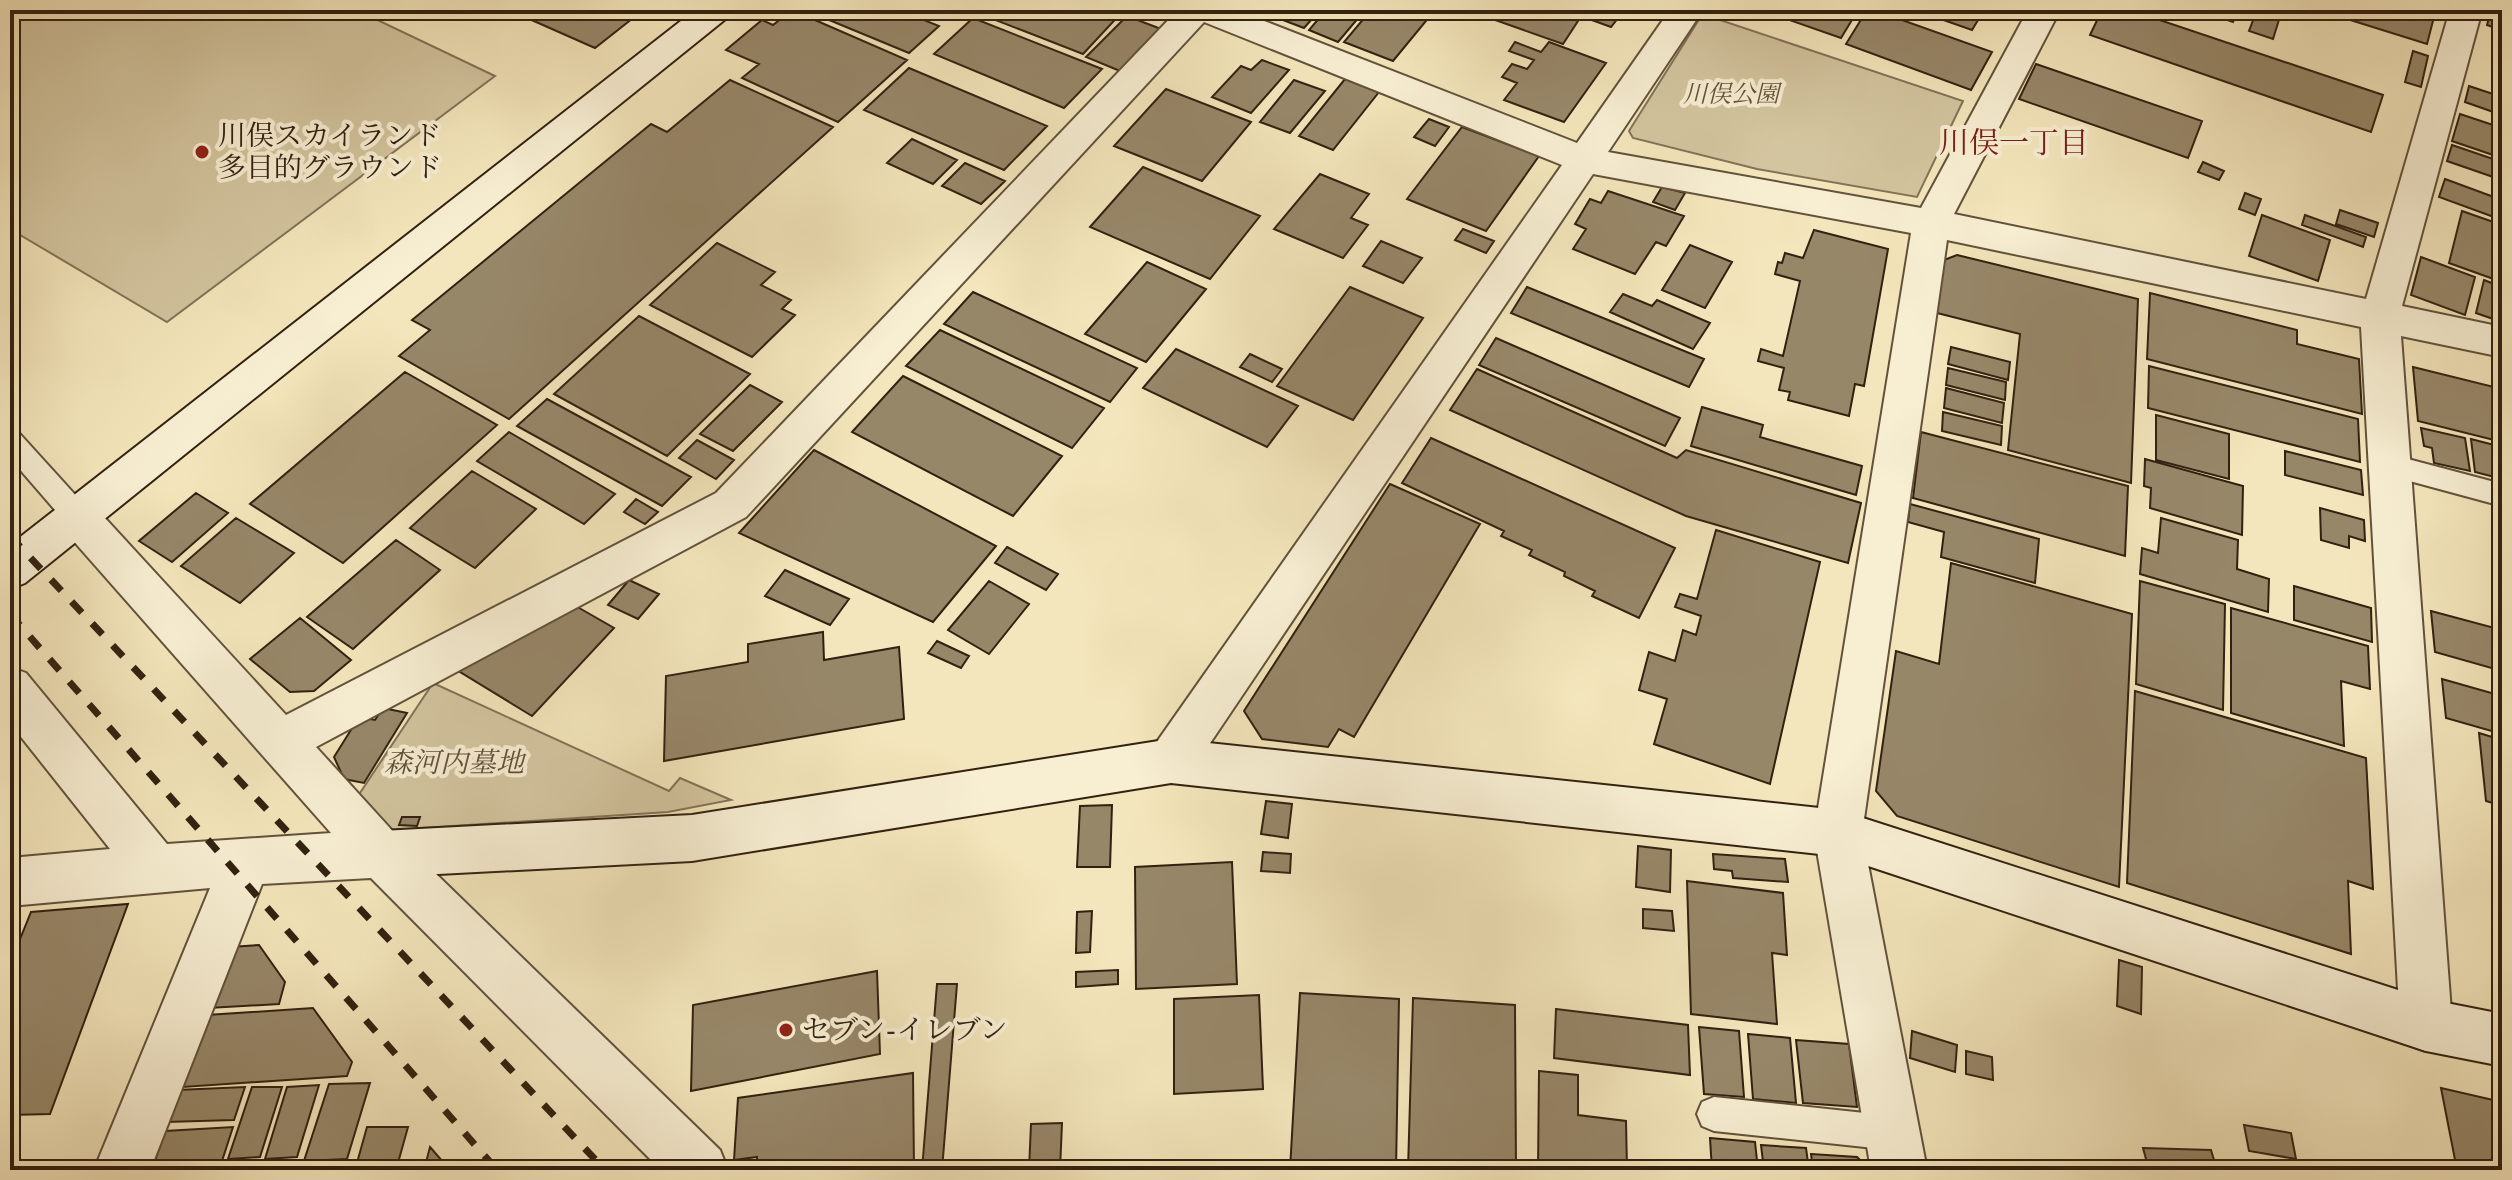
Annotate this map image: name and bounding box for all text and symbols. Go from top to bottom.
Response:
park label: 川俣公園 [1683,79,1783,110]
place label: 川俣スカイランド 多目的グラウンド [218,119,442,186]
district label: 川俣一丁目 [1939,125,2089,162]
marker: 川俣スカイランド 多目的グラウンド [193,143,211,161]
park label: 森河内墓地 [384,746,527,781]
place label: セブン-イレブン [802,1013,1008,1048]
marker: セブン-イレブン [777,1021,795,1039]

